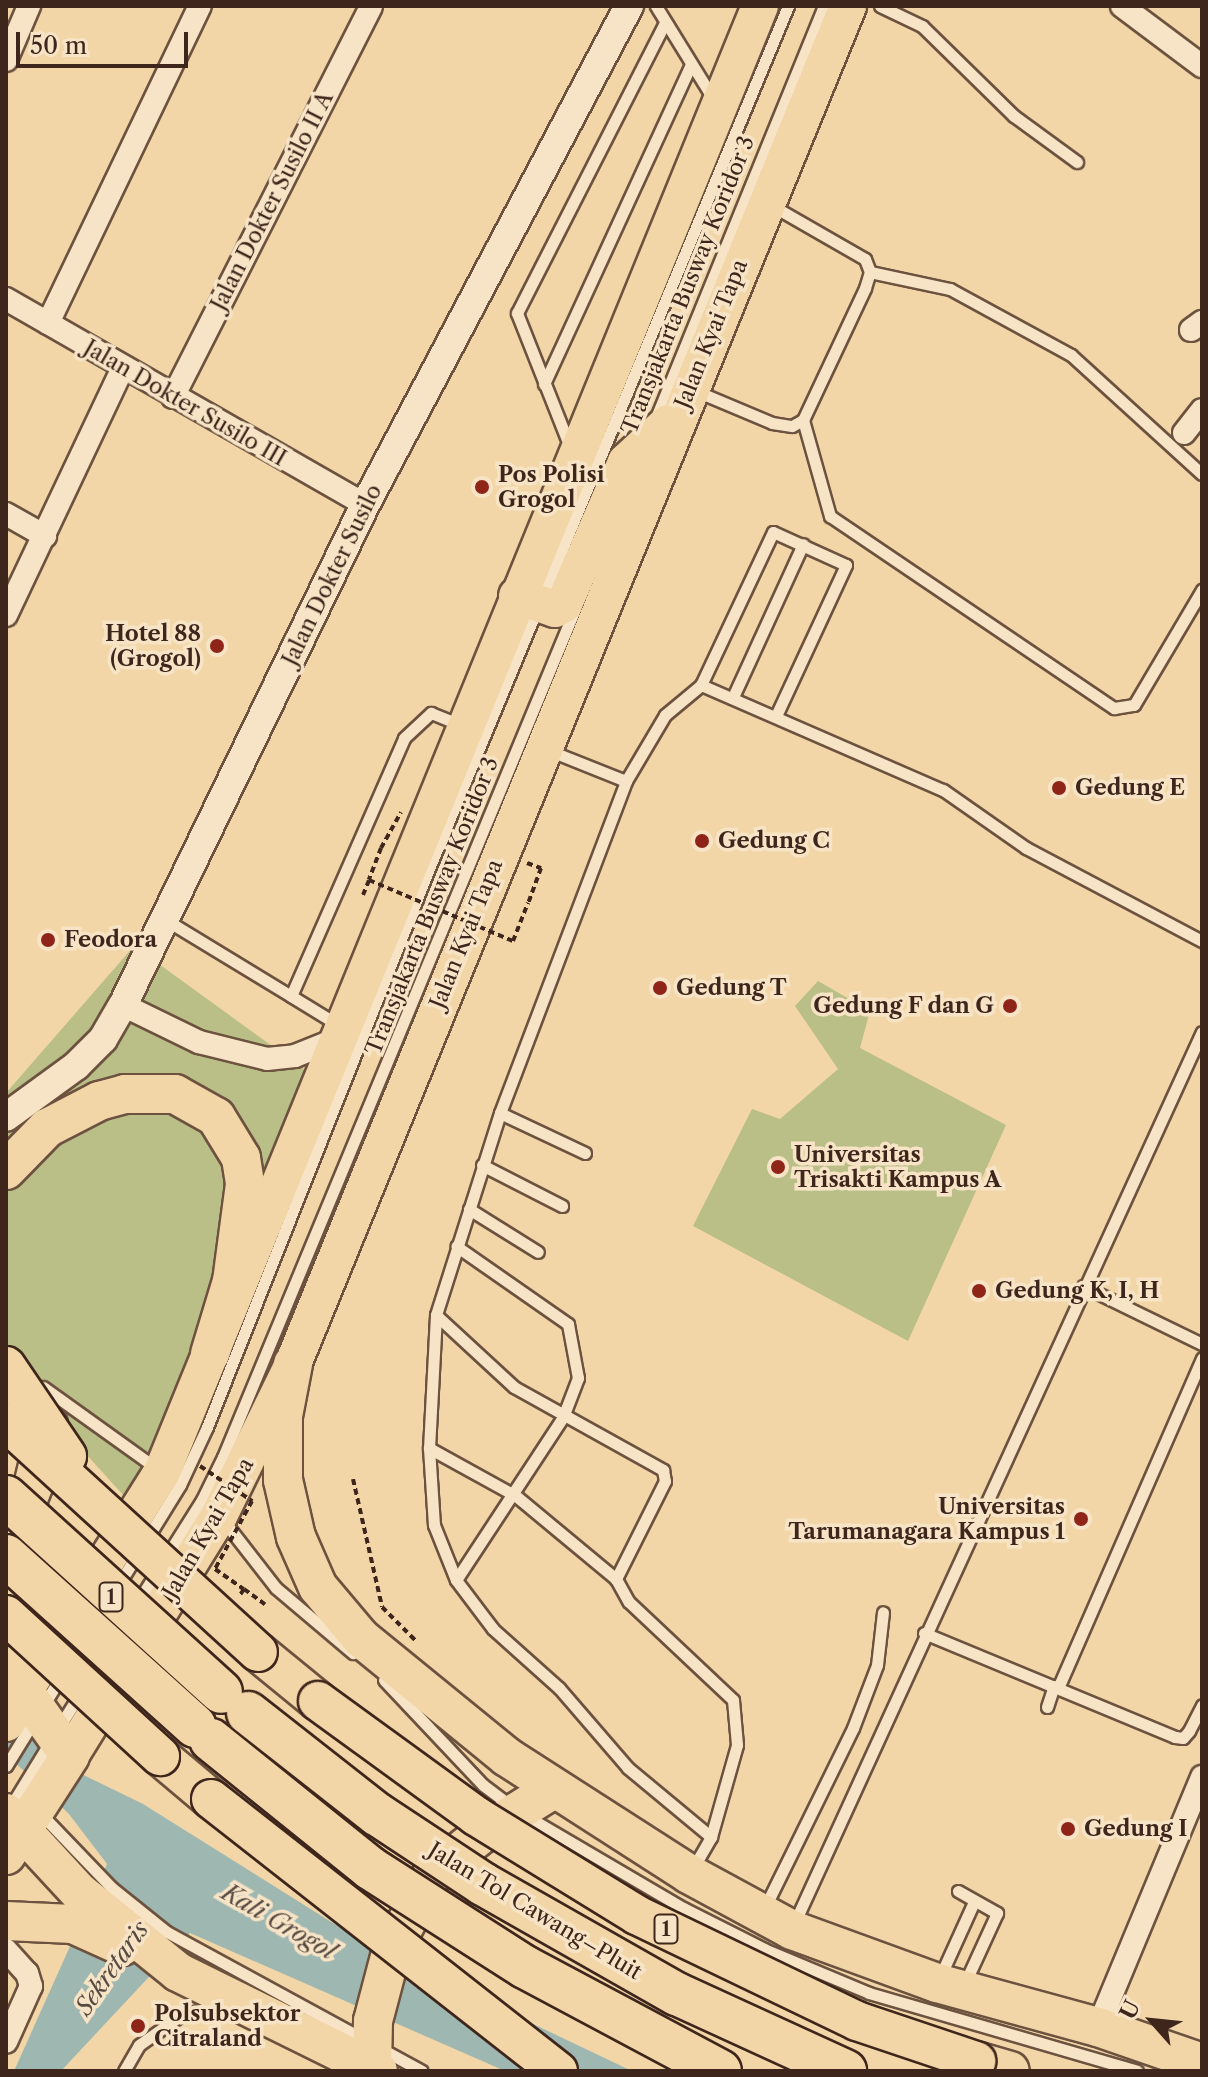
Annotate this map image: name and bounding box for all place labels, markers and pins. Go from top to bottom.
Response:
place label: Pos Polisi Grogol [498,461,605,512]
marker: Pos Polisi Grogol [473,478,491,496]
place label: Hotel 88 (Grogol) [105,620,201,672]
marker: Hotel 88 (Grogol) [208,637,226,655]
place label: Gedung E [1075,775,1185,801]
marker: Gedung E [1050,779,1068,797]
place label: Gedung C [718,828,830,854]
marker: Gedung C [693,832,711,850]
place label: Feodora [64,927,157,953]
marker: Feodora [39,931,57,949]
place label: Gedung T [676,975,787,1001]
marker: Gedung T [651,979,669,997]
place label: Gedung F dan G [813,993,994,1019]
marker: Gedung F dan G [1001,997,1019,1015]
place label: Universitas Trisakti Kampus A [794,1141,1002,1192]
marker: Universitas Trisakti Kampus A [769,1158,787,1176]
place label: Gedung K, I, H [995,1278,1159,1304]
marker: Gedung K, I, H [970,1282,988,1300]
place label: Universitas Tarumanagara Kampus 1 [788,1493,1065,1544]
marker: Universitas Tarumanagara Kampus 1 [1072,1510,1090,1528]
place label: Gedung I [1084,1816,1188,1842]
marker: Gedung I [1059,1820,1077,1838]
place label: Polsubsektor Citraland [154,2000,301,2052]
marker: Polsubsektor Citraland [129,2017,147,2035]

